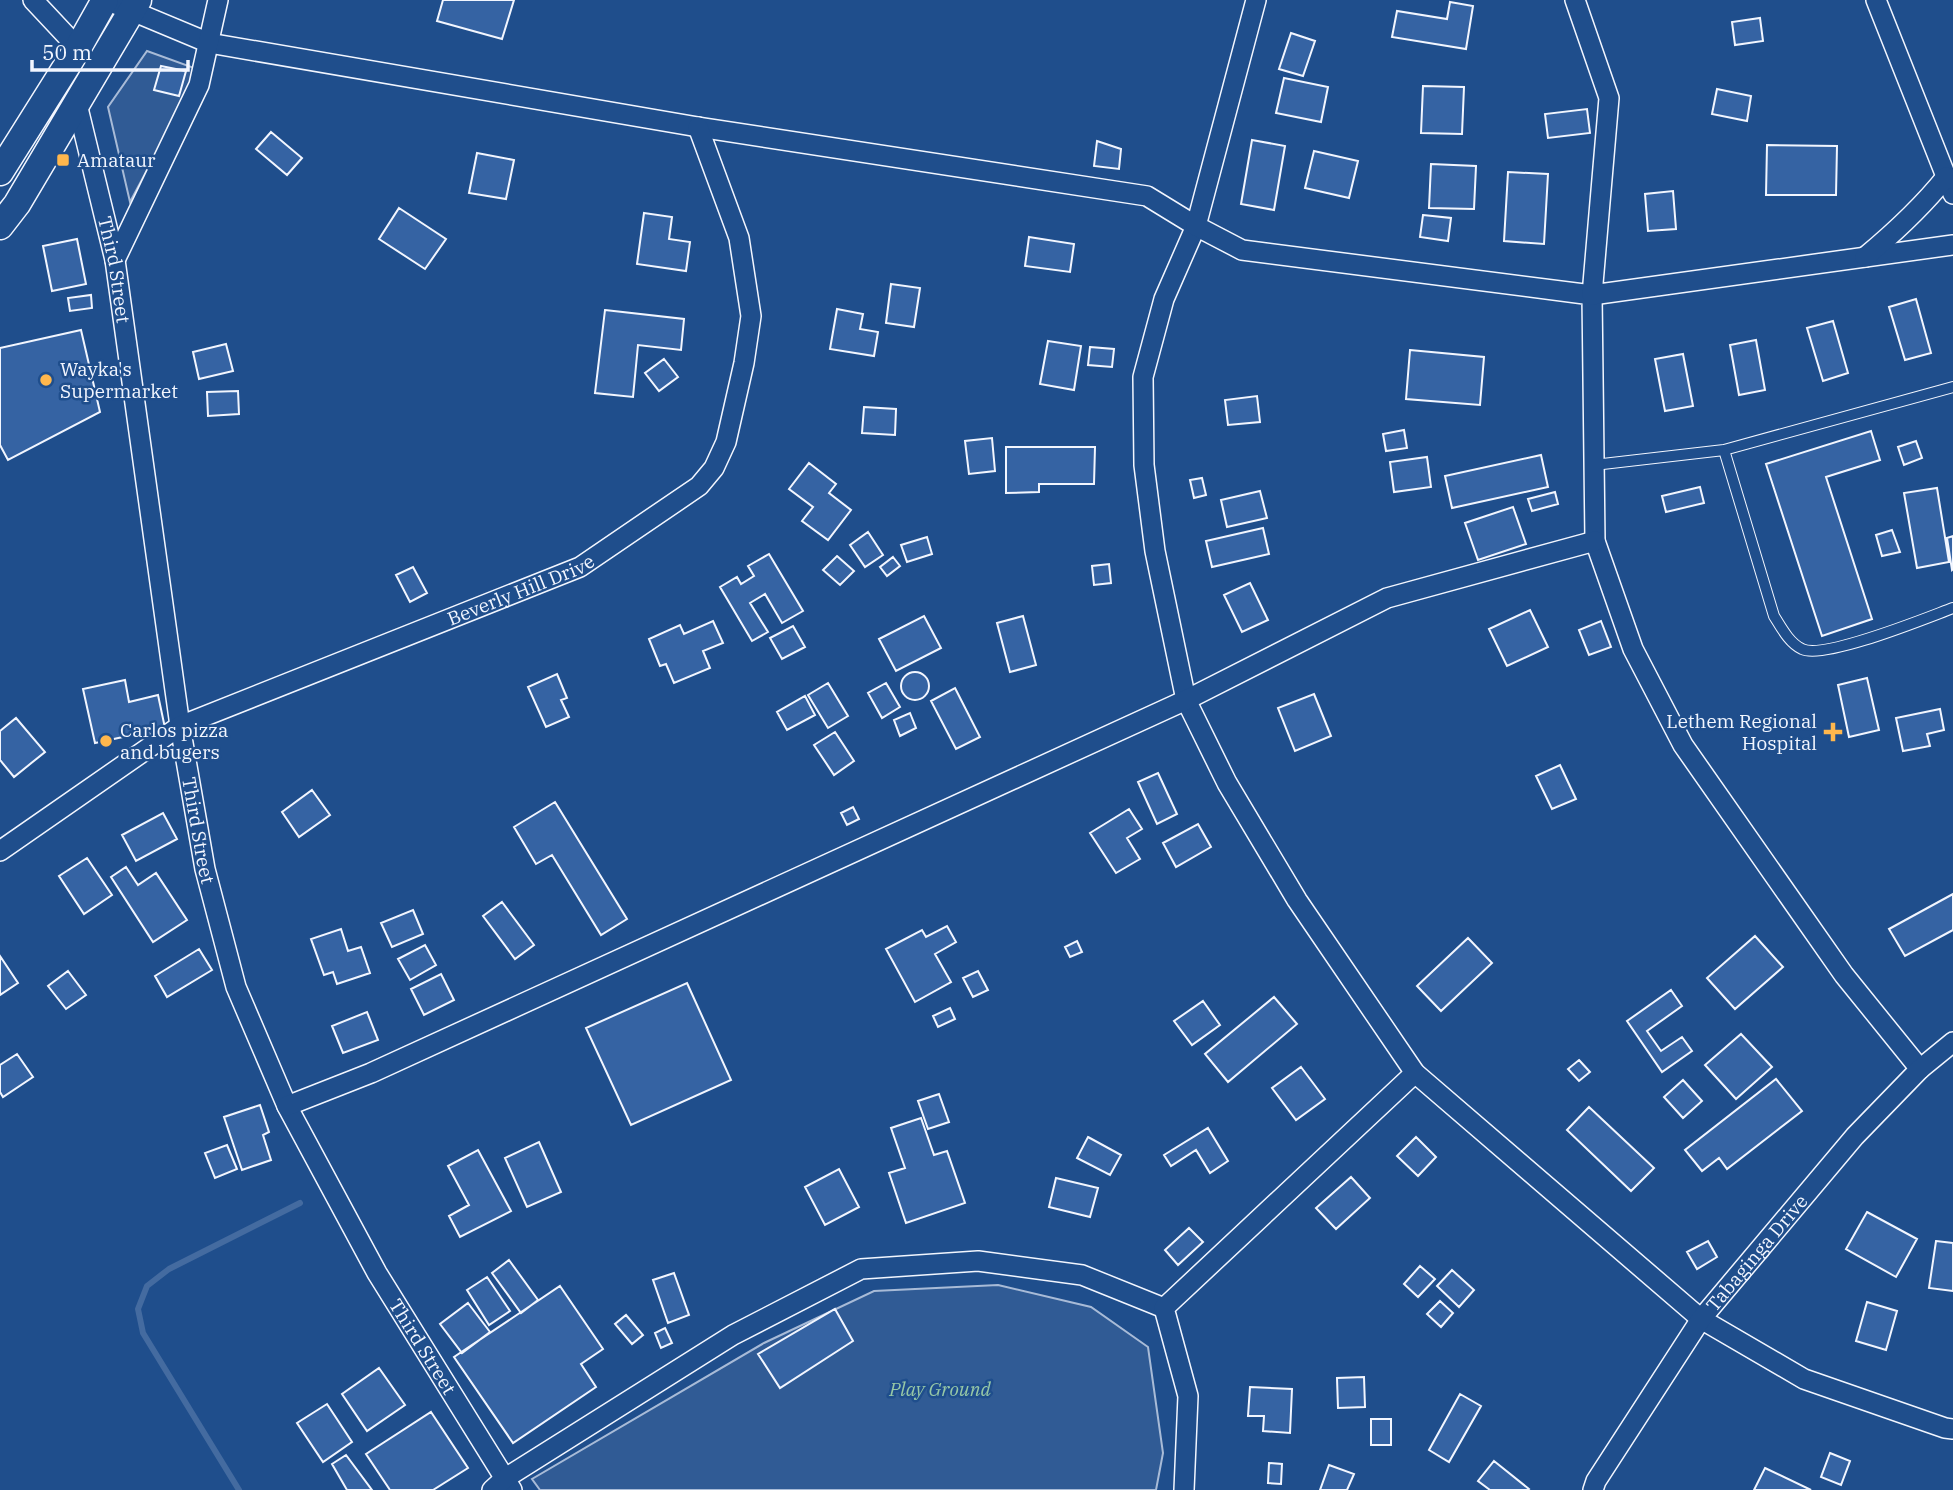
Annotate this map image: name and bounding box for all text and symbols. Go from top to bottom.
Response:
scale bar [32,28,187,72]
text: 50 m [42,38,92,66]
place label: Amataur [77,148,156,172]
marker: Amataur [55,152,71,168]
street label: Third Street [93,214,136,325]
place label: Wayka's Supermarket [60,357,178,403]
marker: Wayka's Supermarket [38,372,54,388]
street label: Beverly Hill Drive [444,549,599,631]
place label: Lethem Regional Hospital [1666,709,1817,755]
place label: Carlos pizza and bugers [120,718,228,764]
marker: Lethem Regional Hospital [1823,722,1843,742]
marker: Carlos pizza and bugers [98,733,114,749]
street label: Third Street [177,775,220,887]
street label: Tabaginga Drive [1701,1190,1813,1316]
street label: Third Street [384,1294,462,1399]
park label: Play Ground [888,1377,991,1401]

